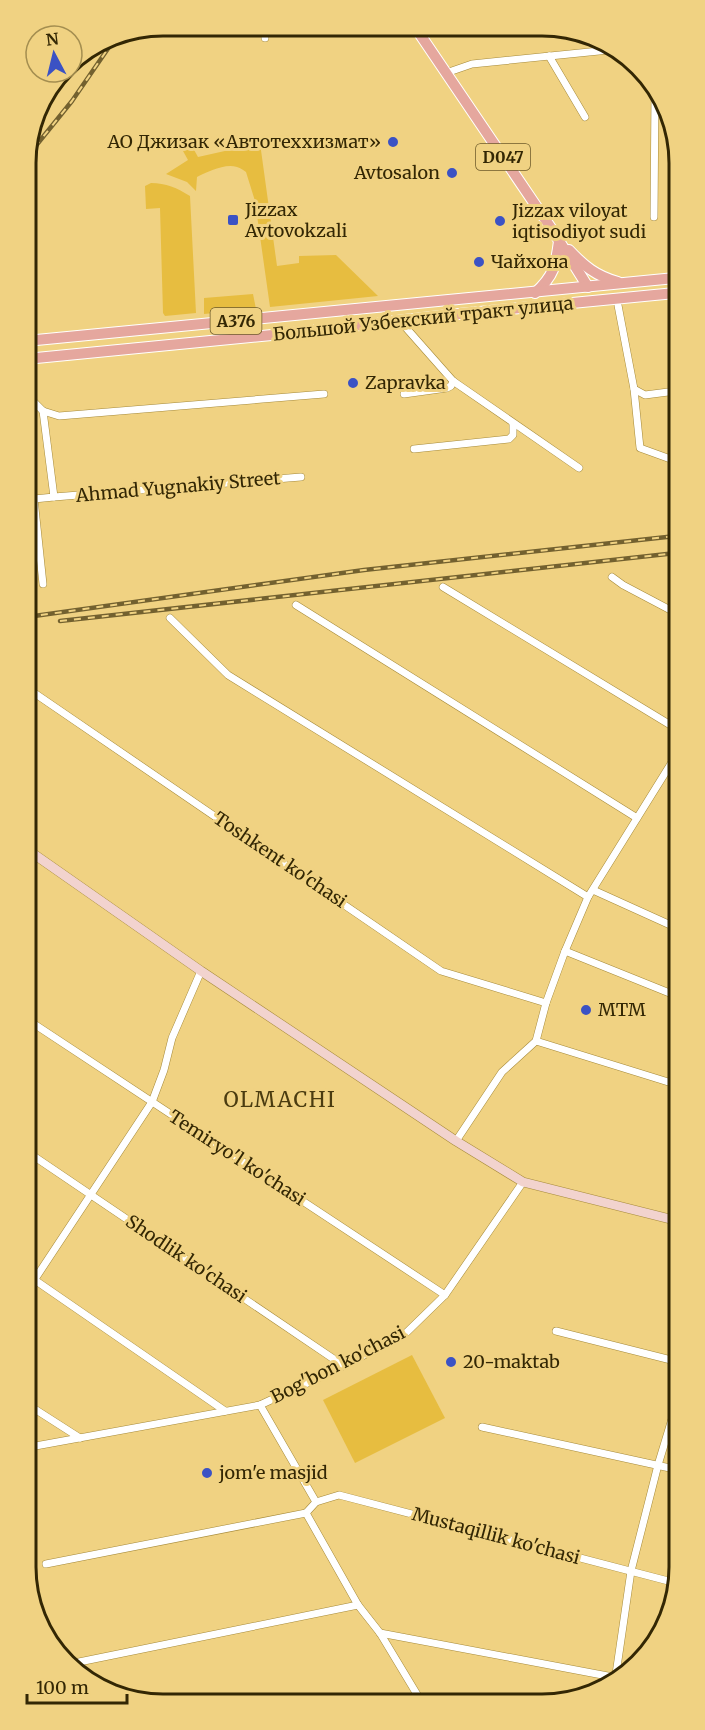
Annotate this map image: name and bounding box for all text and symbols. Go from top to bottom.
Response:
north arrow [24,24,84,84]
text: N [45,28,60,50]
place label: АО Джизак «Автотеххизмат» [106,130,381,153]
marker: АО Джизак «Автотеххизмат» [386,135,400,149]
road number: D047 [476,144,530,170]
place label: Avtosalon [353,161,440,184]
marker: Avtosalon [445,166,459,180]
place label: Jizzax Avtovokzali [244,198,347,242]
place label: Jizzax viloyat iqtisodiyot sudi [511,199,646,243]
marker: Jizzax Avtovokzali [226,213,240,227]
marker: Jizzax viloyat iqtisodiyot sudi [493,214,507,228]
place label: Чайхона [491,250,569,273]
marker: Чайхона [472,255,486,269]
street label: Большой Узбекский тракт улица [272,291,575,346]
road number: A376 [210,308,262,334]
place label: Zapravka [365,371,446,394]
marker: Zapravka [346,376,360,390]
street label: Ahmad Yugnakiy Street [74,466,281,507]
street label: Toshkent ko'chasi [209,807,351,913]
place label: MTM [598,998,646,1021]
marker: MTM [579,1003,593,1017]
district label: OLMACHI [224,1086,336,1113]
street label: Temiryo'l ko'chasi [165,1105,310,1210]
street label: Shodlik ko'chasi [121,1210,251,1308]
street label: Bog'bon ko'chasi [267,1321,409,1408]
place label: 20-maktab [463,1350,560,1373]
marker: 20-maktab [444,1355,458,1369]
place label: jom'e masjid [218,1461,328,1484]
marker: jom'e masjid [200,1466,214,1480]
street label: Mustaqillik ko'chasi [410,1502,583,1569]
scale bar [27,1667,128,1705]
text: 100 m [36,1676,89,1699]

